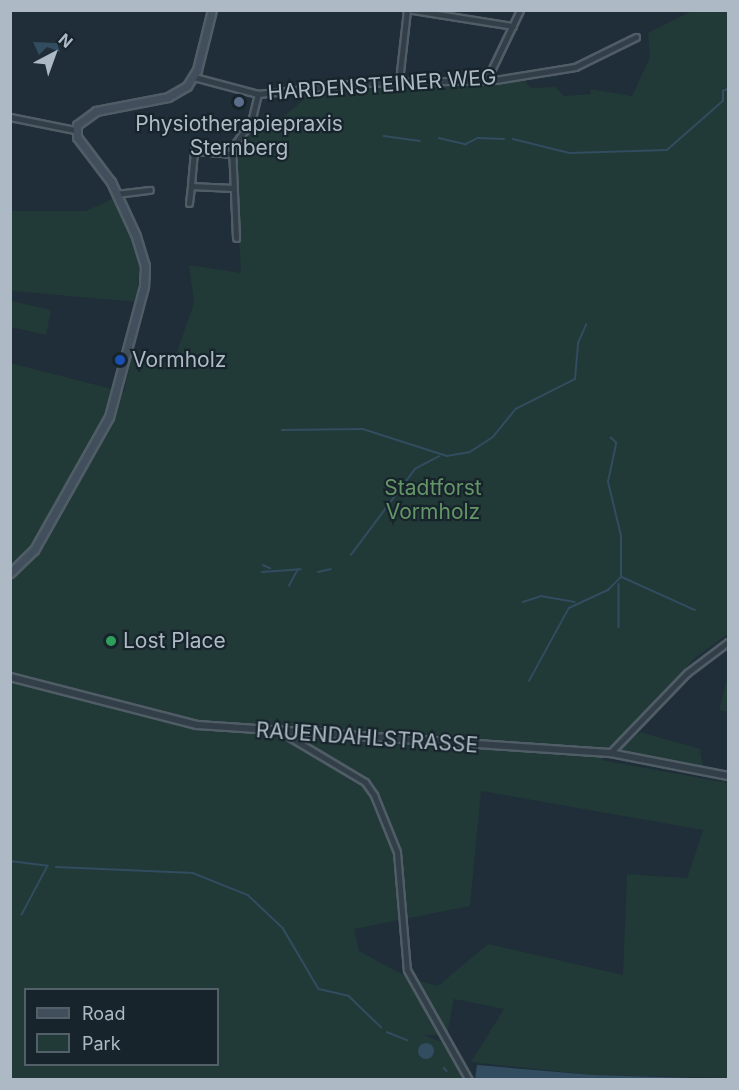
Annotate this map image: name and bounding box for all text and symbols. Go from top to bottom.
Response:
north arrow [24,24,84,84]
text: N [55,29,77,52]
street label: HARDENSTEINER WEG [267,64,497,106]
marker: Physiotherapiepraxis Sternberg [232,95,246,109]
place label: Physiotherapiepraxis Sternberg [135,111,343,161]
place label: Vormholz [132,347,226,373]
marker: Vormholz [113,353,127,367]
park label: Stadtforst Vormholz [384,475,482,525]
place label: Lost Place [123,628,226,654]
marker: Lost Place [104,634,118,648]
street label: RAUENDAHLSTRASSE [255,718,479,758]
legend [24,988,219,1066]
text: Road [82,1003,125,1024]
text: Park [82,1033,121,1054]

